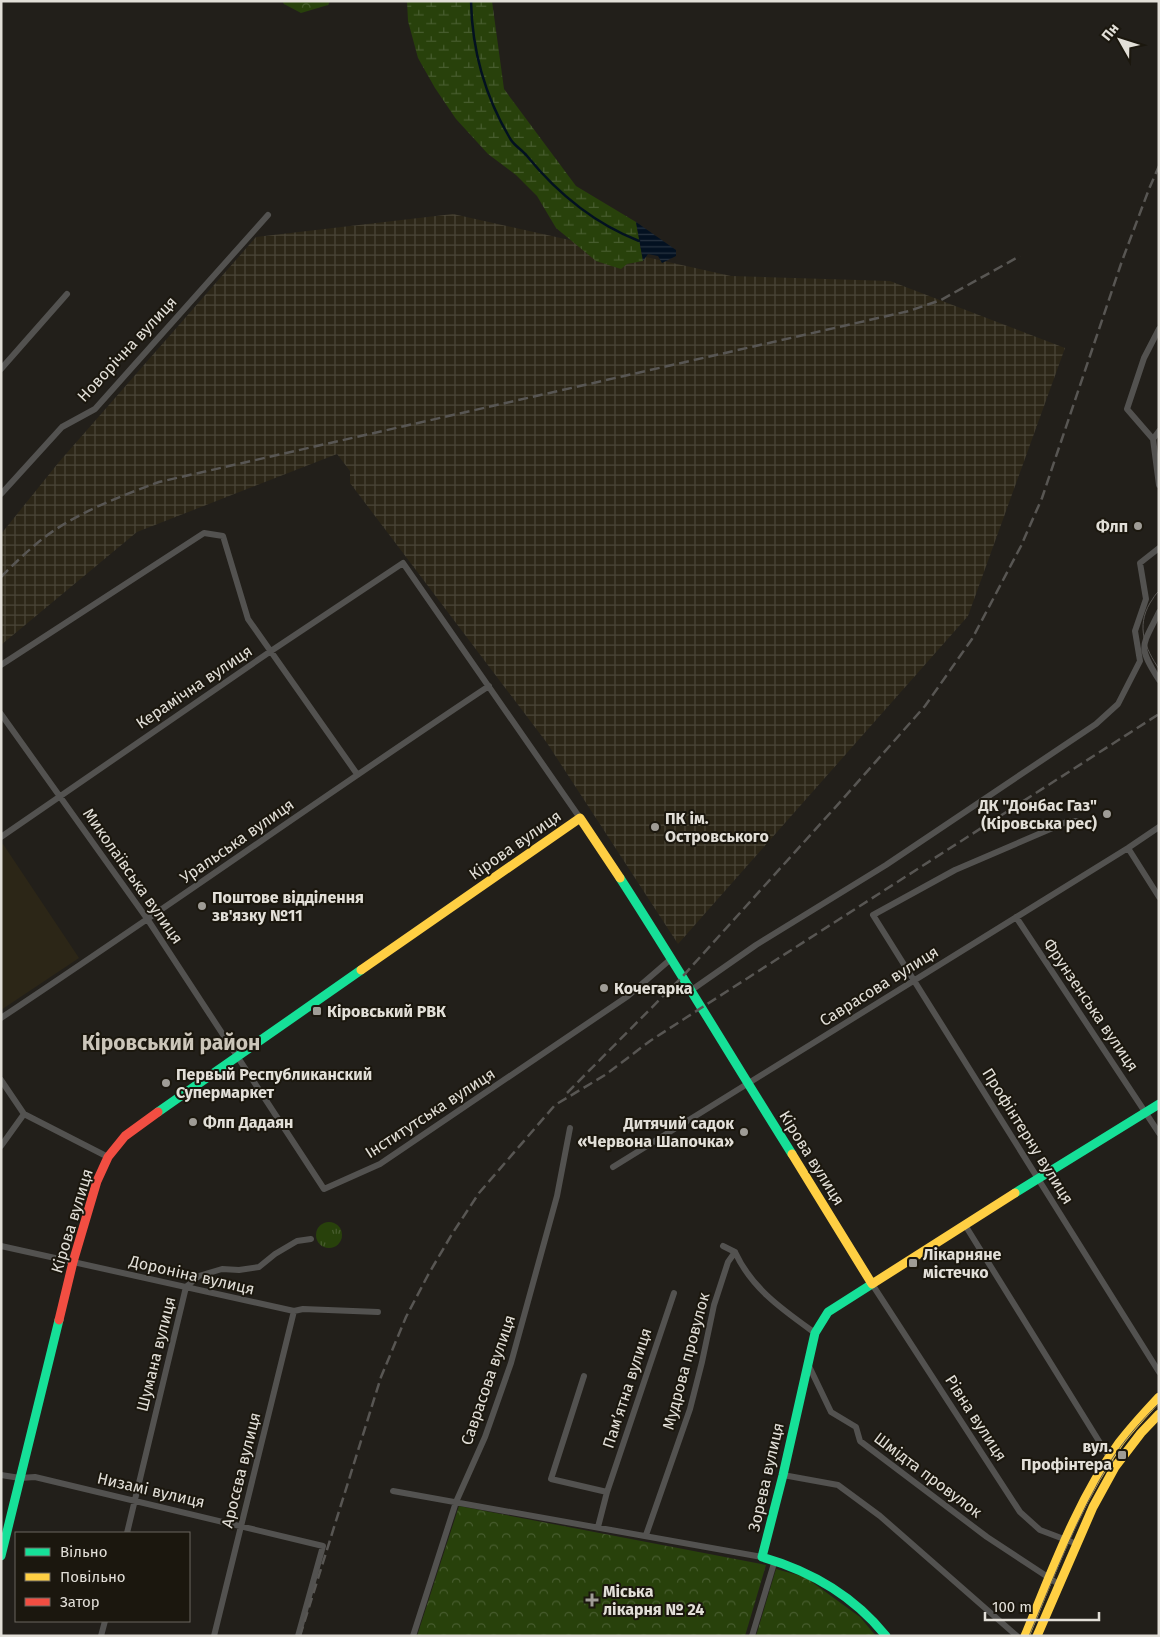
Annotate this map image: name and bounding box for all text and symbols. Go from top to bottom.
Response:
north arrow [1095,15,1145,65]
text: Пн [1098,20,1122,44]
street label: Новорічна вулиця [73,292,181,406]
place label: Флп [1096,517,1128,536]
marker: Флп [1132,520,1144,532]
street label: Керамічна вулиця [132,641,256,733]
street label: Уральська вулиця [176,795,298,887]
place label: ДК "Донбас Газ" (Кіровська рес) [978,796,1097,833]
street label: Миколаївська вулиця [79,805,187,947]
street label: Кірова вулиця [465,806,565,884]
marker: ДК "Донбас Газ" (Кіровська рес) [1101,808,1113,820]
place label: ПК ім. Островського [665,809,769,846]
marker: ПК ім. Островського [649,821,661,833]
place label: Поштове відділення зв'язку №11 [212,888,364,925]
marker: Поштове відділення зв'язку №11 [196,900,208,912]
street label: Фрунзенська вулиця [1039,935,1143,1075]
street label: Саврасова вулиця [816,942,942,1030]
place label: Кочегарка [614,979,693,998]
marker: Кочегарка [598,982,610,994]
place label: Кіровський РВК [327,1002,447,1021]
marker: Кіровський РВК [311,1005,323,1017]
district label: Кіровський район [82,1030,260,1056]
street label: Інститутська вулиця [362,1064,498,1162]
street label: Профінтерну вулиця [978,1064,1078,1208]
place label: Первый Республиканский Супермаркет [176,1065,372,1102]
marker: Первый Республиканский Супермаркет [160,1077,172,1089]
street label: Кірова вулиця [775,1107,849,1209]
place label: Флп Дадаян [203,1113,293,1132]
place label: Дитячий садок «Червона Шапочка» [578,1114,734,1151]
marker: Флп Дадаян [187,1116,199,1128]
marker: Дитячий садок «Червона Шапочка» [738,1126,750,1138]
street label: Кірова вулиця [47,1167,97,1275]
place label: Лікарняне містечко [923,1245,1002,1282]
street label: Дороніна вулиця [127,1251,256,1299]
marker: Лікарняне містечко [907,1257,919,1269]
street label: Мудрова провулок [659,1290,714,1432]
street label: Шумана вулиця [133,1294,179,1414]
street label: Саврасова вулиця [457,1312,519,1448]
street label: Пам’ятна вулиця [599,1325,655,1451]
street label: Рівна вулиця [941,1371,1011,1465]
street label: Аросєва вулиця [217,1410,265,1530]
street label: Зорева вулиця [744,1421,788,1533]
street label: Шмідта провулок [870,1428,986,1522]
place label: вул. Профінтера [1021,1437,1112,1474]
marker: вул. Профінтера [1116,1449,1128,1461]
street label: Низамі вулиця [95,1468,207,1512]
legend [15,1532,190,1622]
text: Вільно [60,1543,107,1561]
text: Повільно [60,1568,126,1586]
place label: Міська лікарня № 24 [603,1582,704,1619]
scale bar [985,1590,1099,1622]
text: Затор [60,1593,100,1611]
marker: Міська лікарня № 24 [585,1593,599,1607]
text: 100 m [992,1598,1032,1616]

